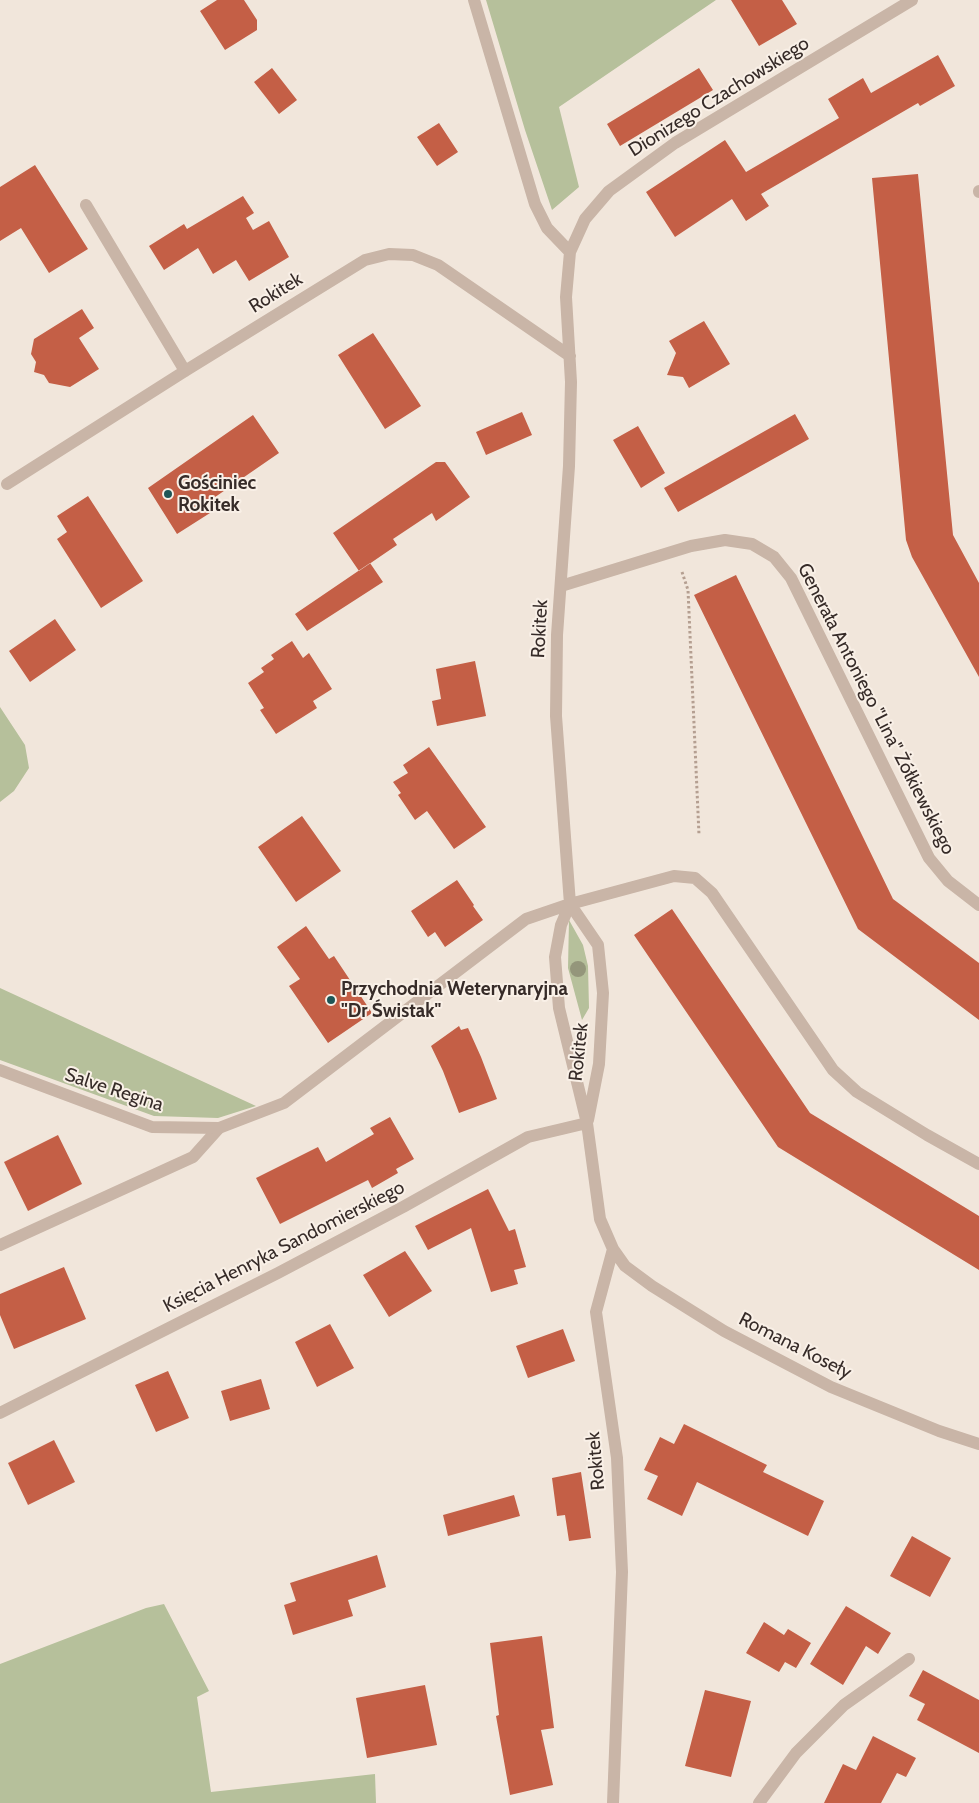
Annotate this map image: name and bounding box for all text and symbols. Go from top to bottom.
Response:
street label: Dionizego Czachowskiego [625,32,813,162]
street label: Rokitek [245,268,307,318]
place label: Gościniec Rokitek [178,472,256,516]
marker: Gościniec Rokitek [162,488,174,500]
street label: Generała Antoniego "Lina" Żółkiewskiego [792,559,960,859]
street label: Rokitek [527,599,553,659]
place label: Przychodnia Weterynaryjna "Dr Świstak" [341,978,568,1022]
marker: Przychodnia Weterynaryjna "Dr Świstak" [325,994,337,1006]
street label: Rokitek [565,1022,593,1082]
street label: Salve Regina [62,1063,166,1117]
street label: Księcia Henryka Sandomierskiego [160,1176,408,1318]
street label: Romana Koseły [735,1308,855,1384]
street label: Rokitek [582,1431,610,1491]

